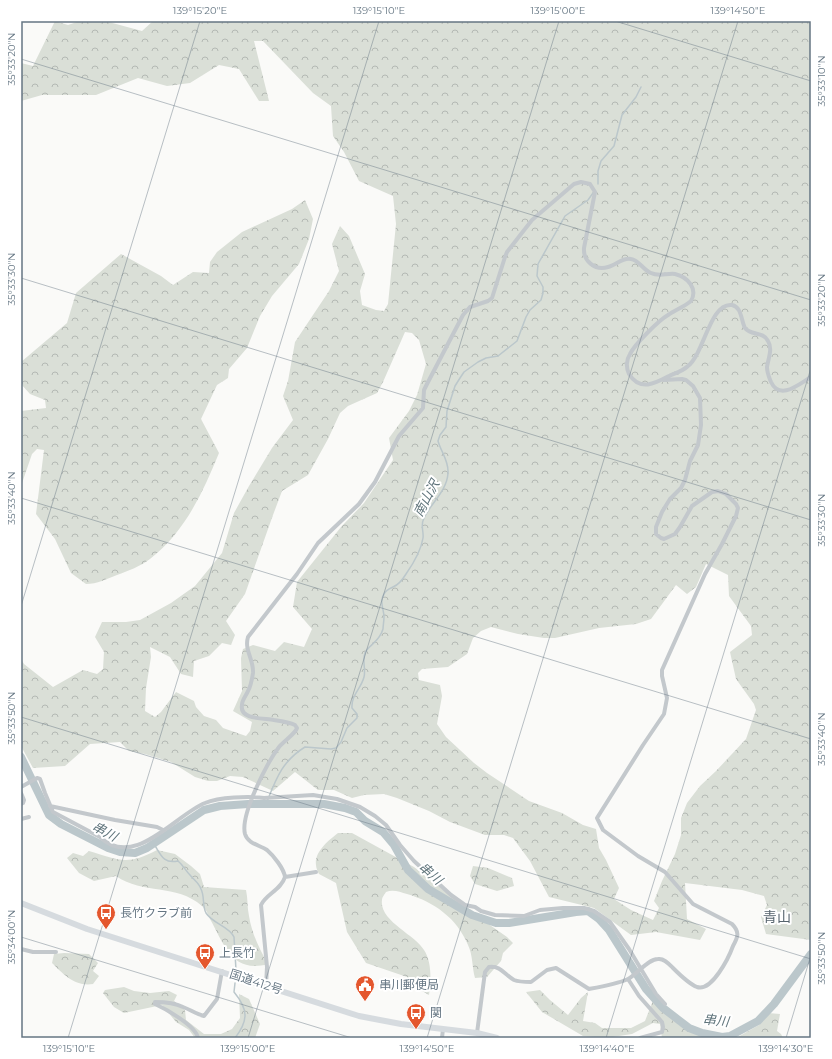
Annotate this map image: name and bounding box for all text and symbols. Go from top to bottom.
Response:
text: 139°15'20"E [173,4,227,17]
text: 139°15'10"E [353,4,406,17]
text: 139°15'00"E [530,4,586,17]
text: 139°14'50"E [711,4,766,17]
text: 35°33'20"N [5,32,18,86]
text: 35°33'10"N [815,55,828,107]
text: 35°33'30"N [5,253,18,305]
text: 35°33'20"N [815,273,828,327]
text: 35°33'40"N [5,471,18,525]
water label: 南山沢 [410,475,443,519]
text: 35°33'30"N [815,494,828,546]
text: 35°33'50"N [5,692,18,744]
text: 35°33'40"N [815,712,828,766]
water label: 串川 [90,818,122,845]
water label: 串川 [416,858,448,889]
bus stop icon: 長竹クラブ前 [95,902,117,930]
place label: 長竹クラブ前 [120,905,192,920]
district label: 青山 [763,908,791,926]
text: 35°34'00"N [5,910,18,964]
text: 35°33'50"N [815,932,828,984]
bus stop icon: 上長竹 [194,942,216,970]
place label: 上長竹 [219,945,255,960]
street label: 国道412号 [228,966,285,997]
public building icon: 串川郵便局 [354,974,376,1002]
place label: 串川郵便局 [379,977,439,992]
bus stop icon: 関 [405,1002,427,1030]
place label: 関 [430,1005,442,1020]
water label: 串川 [702,1011,732,1030]
text: 139°15'10"E [43,1042,96,1055]
text: 139°15'00"E [220,1042,276,1055]
text: 139°14'50"E [400,1042,455,1055]
text: 139°14'40"E [579,1042,635,1055]
text: 139°14'30"E [759,1042,814,1055]

